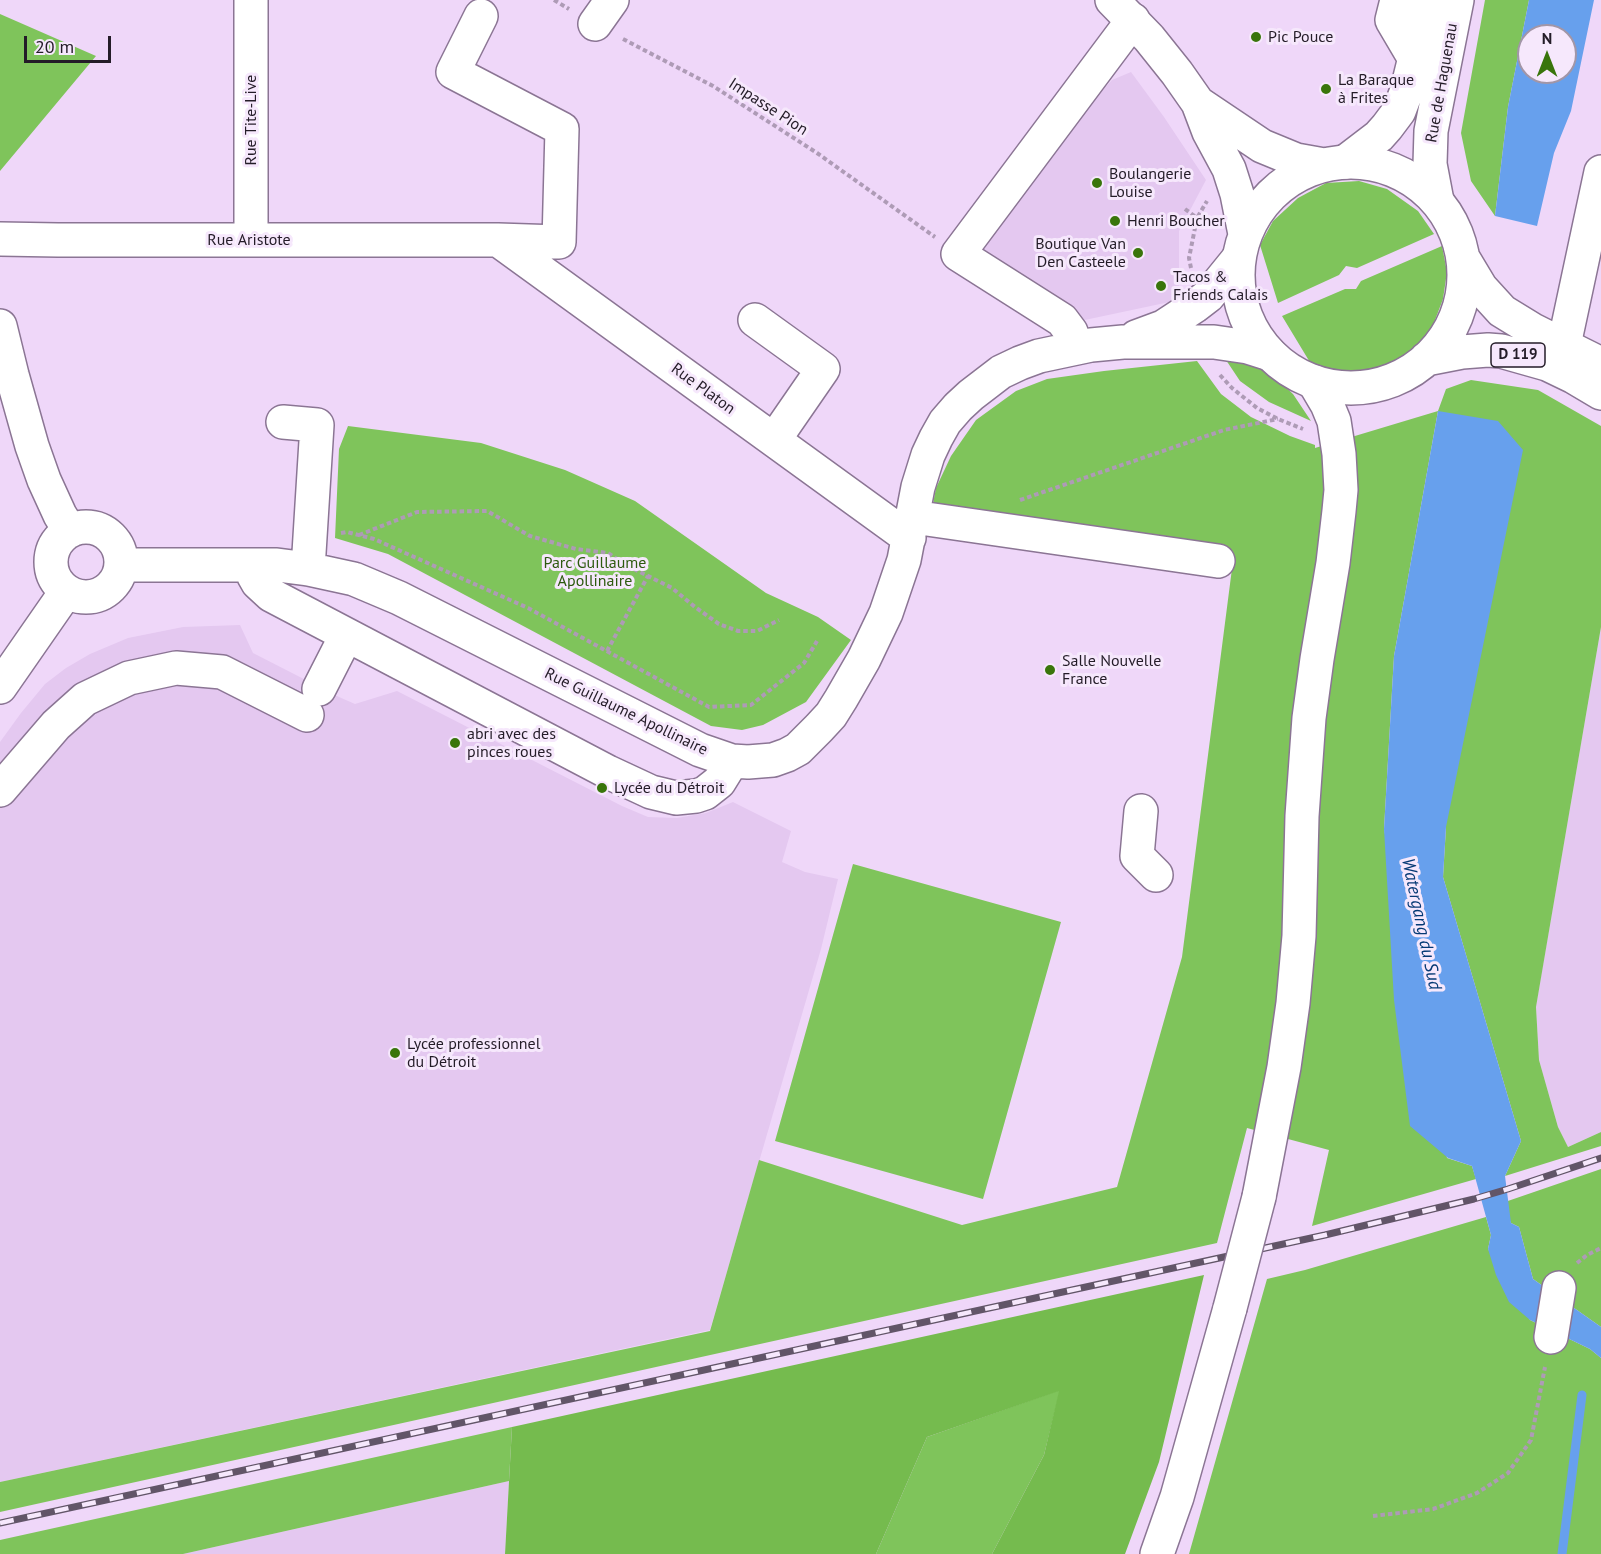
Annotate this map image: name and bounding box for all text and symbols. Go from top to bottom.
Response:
street label: Rue de Haguenau [1422,22,1462,144]
scale bar [27,24,114,62]
north arrow [1517,24,1577,84]
place label: Pic Pouce [1268,27,1333,47]
text: N [1542,28,1552,48]
marker: Pic Pouce [1249,30,1263,44]
text: 20 m [35,35,74,58]
place label: La Baraque à Frites [1338,70,1414,108]
street label: Impasse Pion [725,74,811,140]
street label: Rue Tite-Live [241,75,261,165]
marker: La Baraque à Frites [1319,82,1333,96]
place label: Boulangerie Louise [1109,164,1191,202]
marker: Boulangerie Louise [1090,176,1104,190]
place label: Henri Boucher [1127,211,1225,231]
marker: Henri Boucher [1108,214,1122,228]
street label: Rue Aristote [207,230,291,250]
place label: Boutique Van Den Casteele [1035,234,1126,272]
marker: Boutique Van Den Casteele [1131,246,1145,260]
place label: Tacos & Friends Calais [1173,267,1268,305]
marker: Tacos & Friends Calais [1154,279,1168,293]
road number: D 119 [1491,343,1545,367]
street label: Rue Platon [667,359,739,419]
park label: Parc Guillaume Apollinaire [544,553,646,591]
place label: Salle Nouvelle France [1062,651,1161,689]
marker: Salle Nouvelle France [1043,663,1057,677]
street label: Rue Guillaume Apollinaire [541,664,711,760]
place label: abri avec des pinces roues [467,724,556,762]
marker: abri avec des pinces roues [448,736,462,750]
place label: Lycée du Détroit [614,778,724,798]
marker: Lycée du Détroit [595,781,609,795]
water label: Watergang du Sud [1396,856,1446,992]
place label: Lycée professionnel du Détroit [407,1034,540,1072]
marker: Lycée professionnel du Détroit [388,1046,402,1060]

